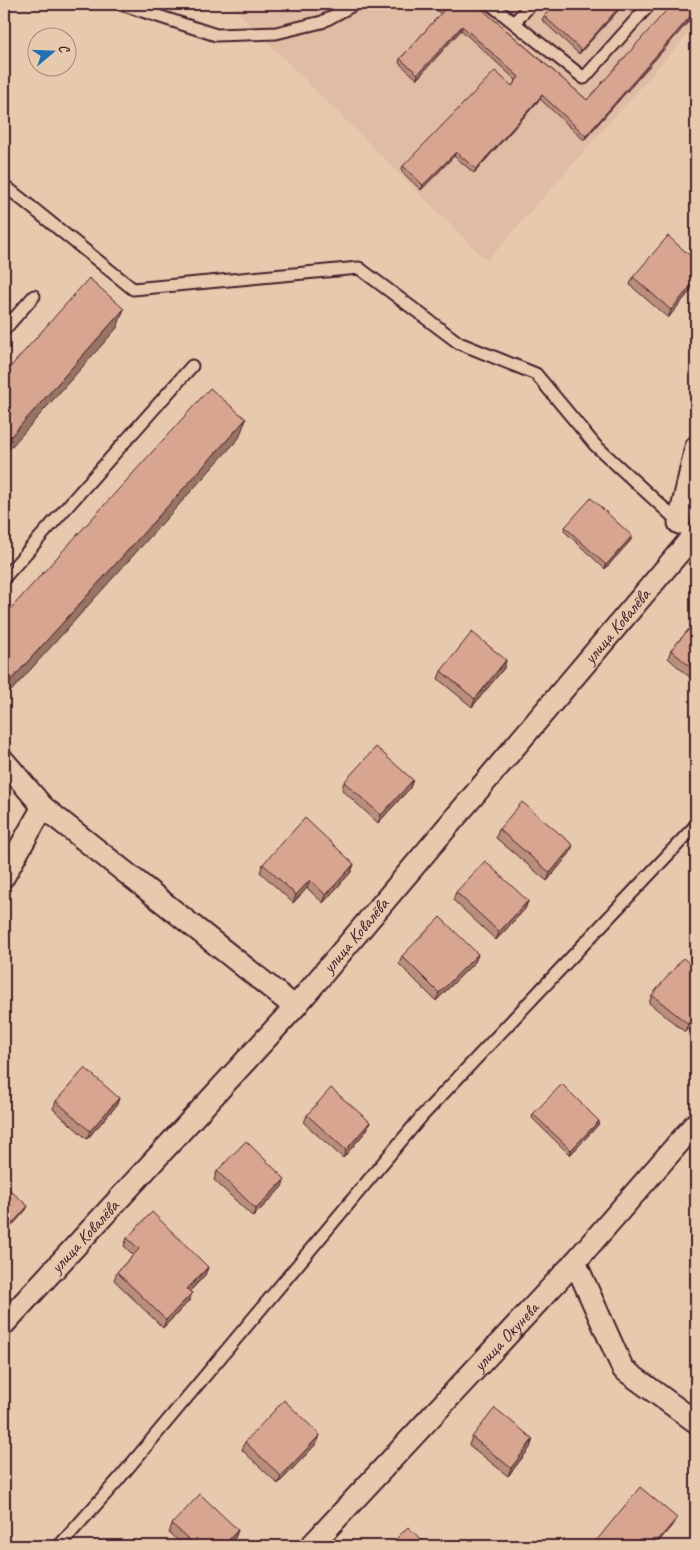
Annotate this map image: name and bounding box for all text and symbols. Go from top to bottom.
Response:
north arrow [28,28,78,78]
text: С [55,42,74,56]
street label: улица Ковалёва [578,583,656,669]
street label: улица Ковалёва [317,892,394,978]
street label: улица Ковалёва [45,1194,124,1278]
street label: улица Окунева [468,1296,544,1376]

